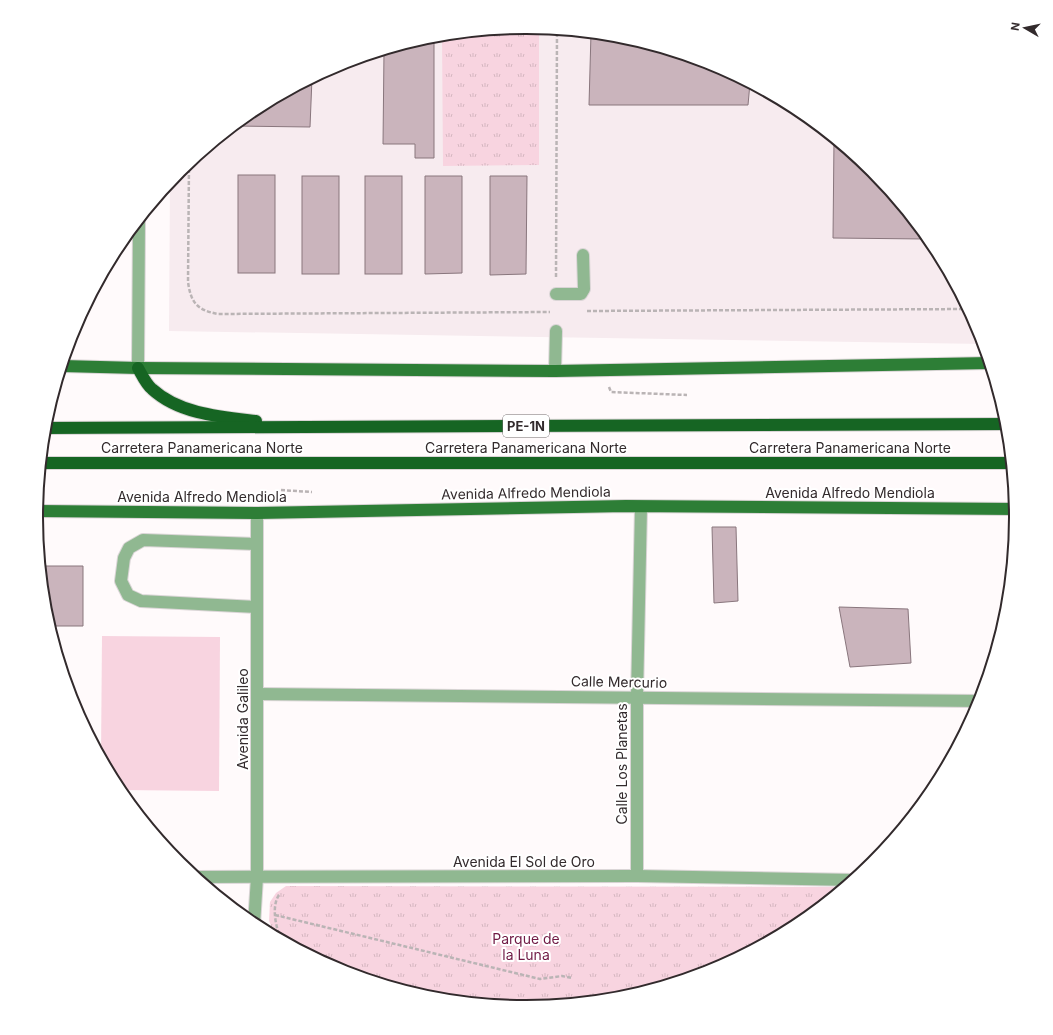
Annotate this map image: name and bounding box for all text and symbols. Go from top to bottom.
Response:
north arrow [1005,8,1045,48]
text: N [1008,21,1023,32]
road number: PE-1N [503,415,549,437]
street label: Carretera Panamericana Norte [101,439,303,456]
street label: Carretera Panamericana Norte [425,439,627,456]
street label: Carretera Panamericana Norte [749,439,951,456]
street label: Avenida Alfredo Mendiola [441,483,611,502]
street label: Avenida Alfredo Mendiola [765,484,935,501]
street label: Avenida Alfredo Mendiola [117,488,287,505]
street label: Avenida Galileo [234,668,251,770]
street label: Calle Mercurio [571,672,667,691]
street label: Calle Los Planetas [613,703,630,825]
street label: Avenida El Sol de Oro [453,853,595,870]
park label: Parque de la Luna [492,930,560,963]

